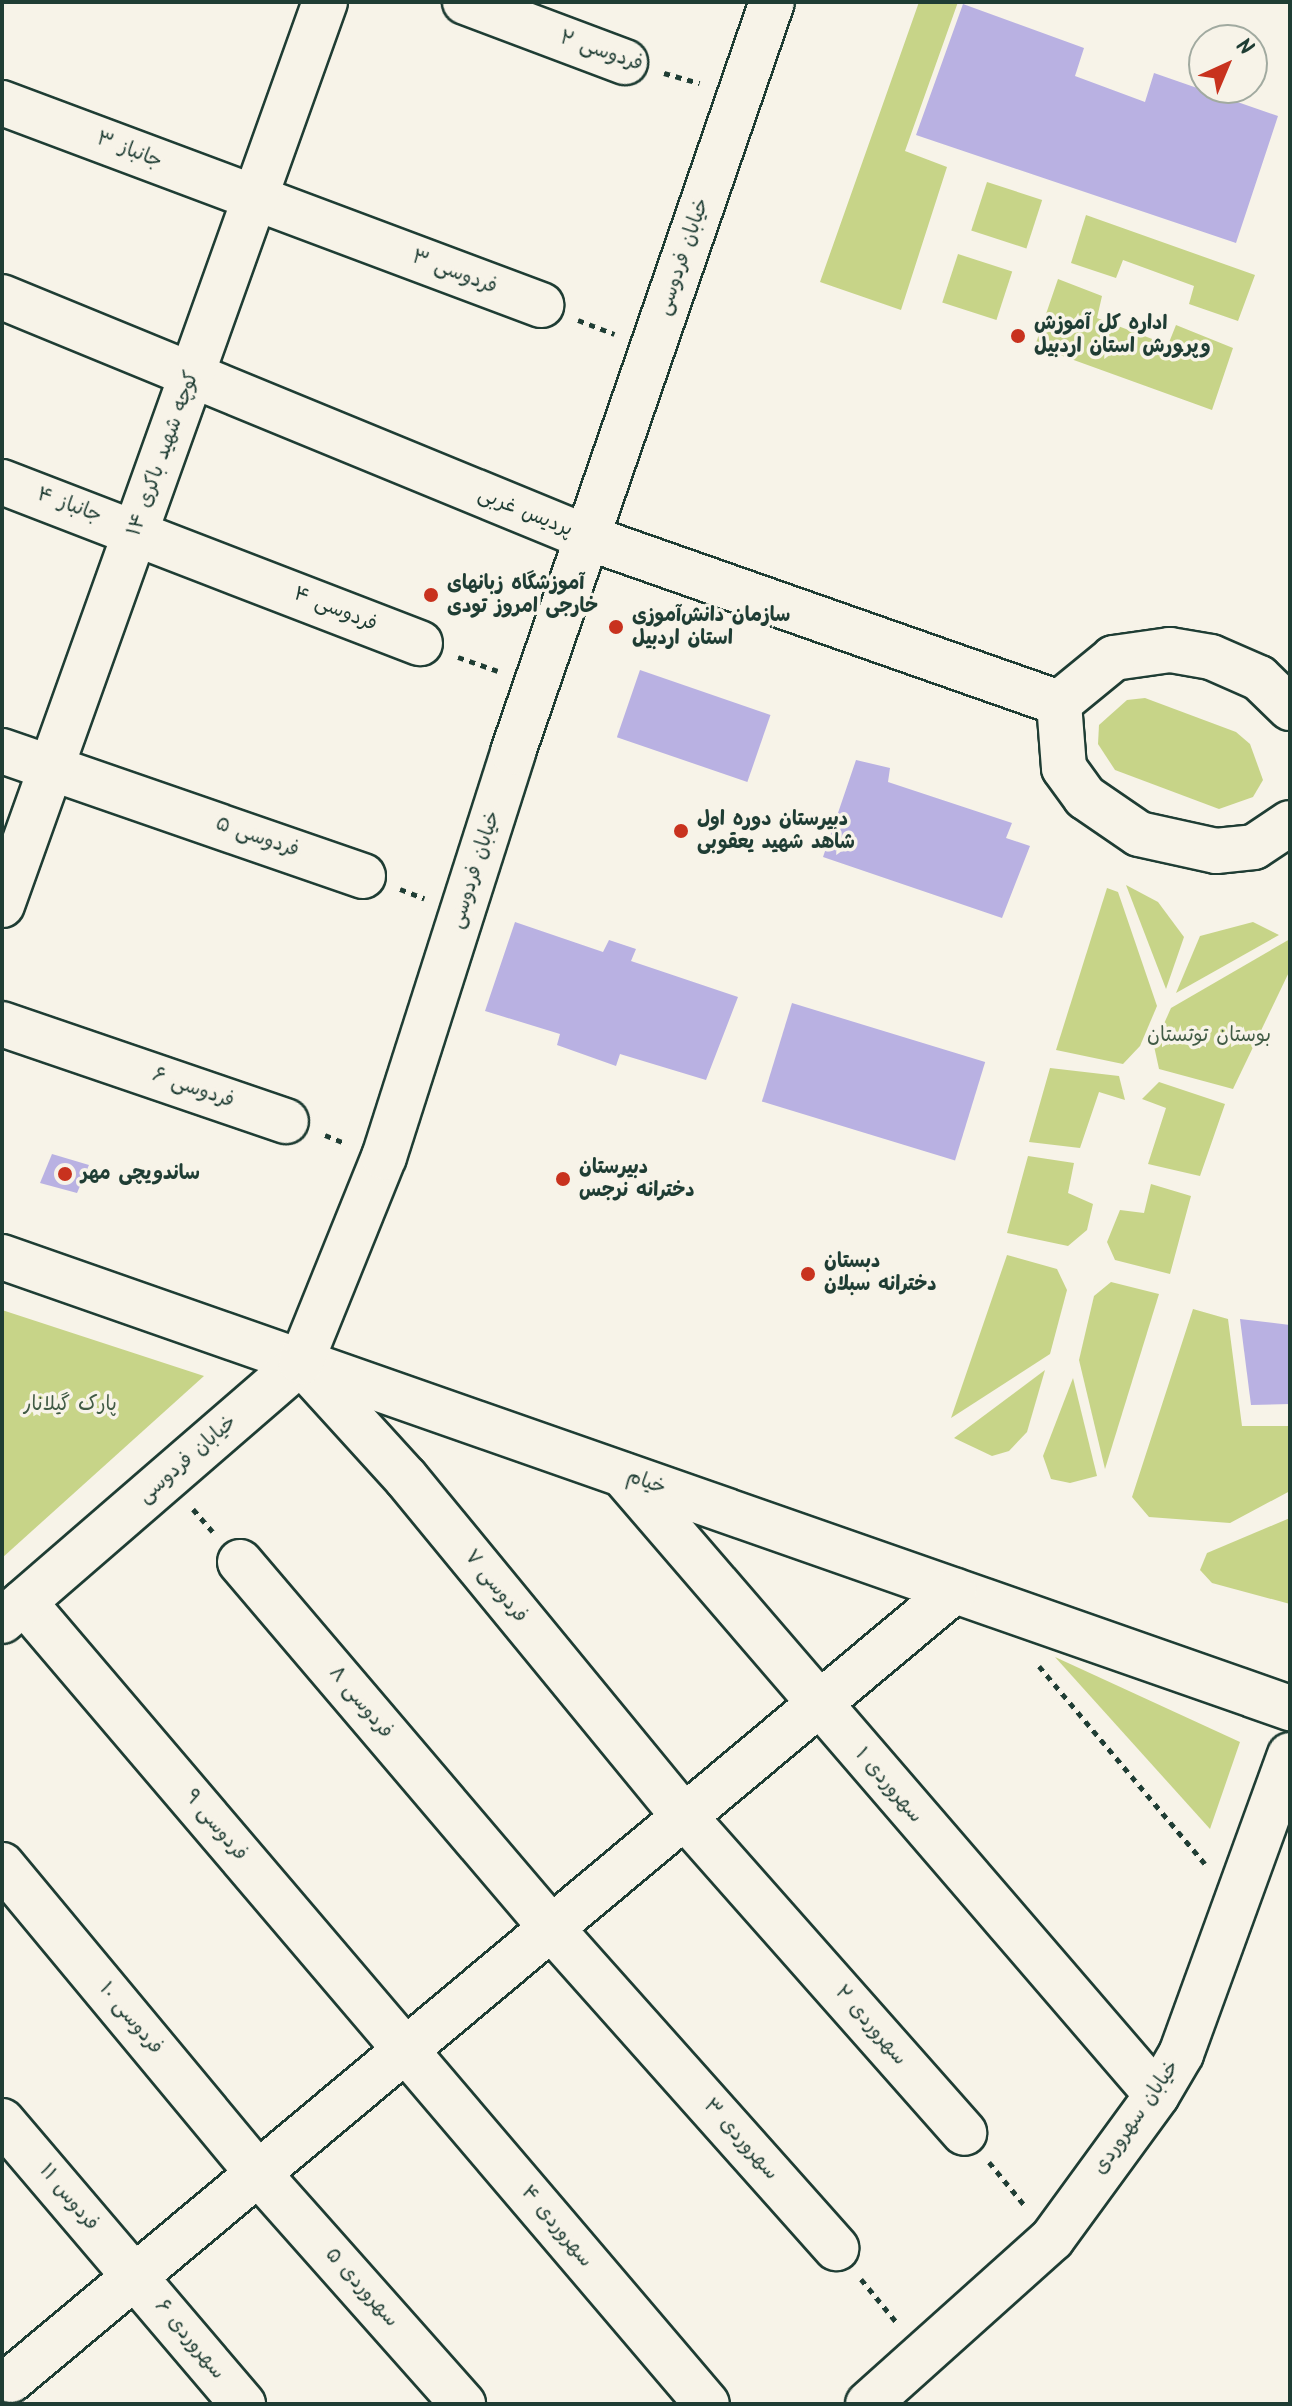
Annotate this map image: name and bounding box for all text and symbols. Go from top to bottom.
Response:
north arrow [1188,24,1268,104]
street label: فردوسی ۲ [556,27,646,77]
text: N [1226,30,1261,65]
street label: جانباز ۳ [93,128,165,174]
street label: خیابان فردوسی [653,195,715,319]
street label: فردوسی ۳ [408,246,500,300]
place label: اداره کل آموزش وپرورش استان اردبیل [1034,312,1211,359]
marker: اداره کل آموزش وپرورش استان اردبیل [1009,327,1027,345]
street label: کوچه شهید باکری ۱۴ [123,368,205,540]
street label: جانباز ۴ [33,483,105,529]
street label: پردیس غربی [474,483,576,543]
place label: آموزشگاه زبانهای خارجی امروز تودی [447,572,598,619]
street label: فردوسی ۴ [290,582,380,638]
marker: آموزشگاه زبانهای خارجی امروز تودی [422,586,440,604]
place label: سازمان دانش‌آموزی استان اردبیل [632,604,790,651]
marker: سازمان دانش‌آموزی استان اردبیل [607,618,625,636]
street label: خیابان فردوسی [446,808,506,932]
place label: دبیرستان دوره اول شاهد شهید یعقوبی [697,808,855,855]
street label: فردوسی ۵ [212,813,302,863]
marker: دبیرستان دوره اول شاهد شهید یعقوبی [672,822,690,840]
park label: بوستان توتستان [1147,1024,1271,1048]
street label: فردوسی ۶ [149,1064,237,1114]
place label: دبیرستان دخترانه نرجس [579,1156,695,1203]
place label: ساندویچی مهر [81,1162,200,1186]
marker: ساندویچی مهر [56,1165,74,1183]
marker: دبیرستان دخترانه نرجس [554,1170,572,1188]
place label: دبستان دخترانه سبلان [824,1250,937,1297]
marker: دبستان دخترانه سبلان [799,1265,817,1283]
park label: پارک گیلانار [23,1393,117,1417]
street label: خیابان فردوسی [134,1411,242,1509]
street label: خیام [623,1465,669,1501]
street label: فردوسی ۷ [458,1546,532,1628]
street label: فردوسی ۸ [323,1662,397,1744]
street label: سهروردی ۱ [849,1744,927,1828]
street label: فردوسی ۹ [178,1786,252,1866]
street label: فردوسی ۱۰ [93,1978,167,2060]
street label: سهروردی ۲ [829,1981,911,2071]
street label: خیابان سهروردی [1089,2056,1185,2180]
street label: سهروردی ۳ [697,2095,783,2185]
street label: فردوس ۱۱ [33,2160,103,2236]
street label: سهروردی ۴ [515,2181,597,2273]
street label: سهروردی ۵ [319,2244,403,2332]
street label: سهروردی ۶ [149,2295,229,2385]

